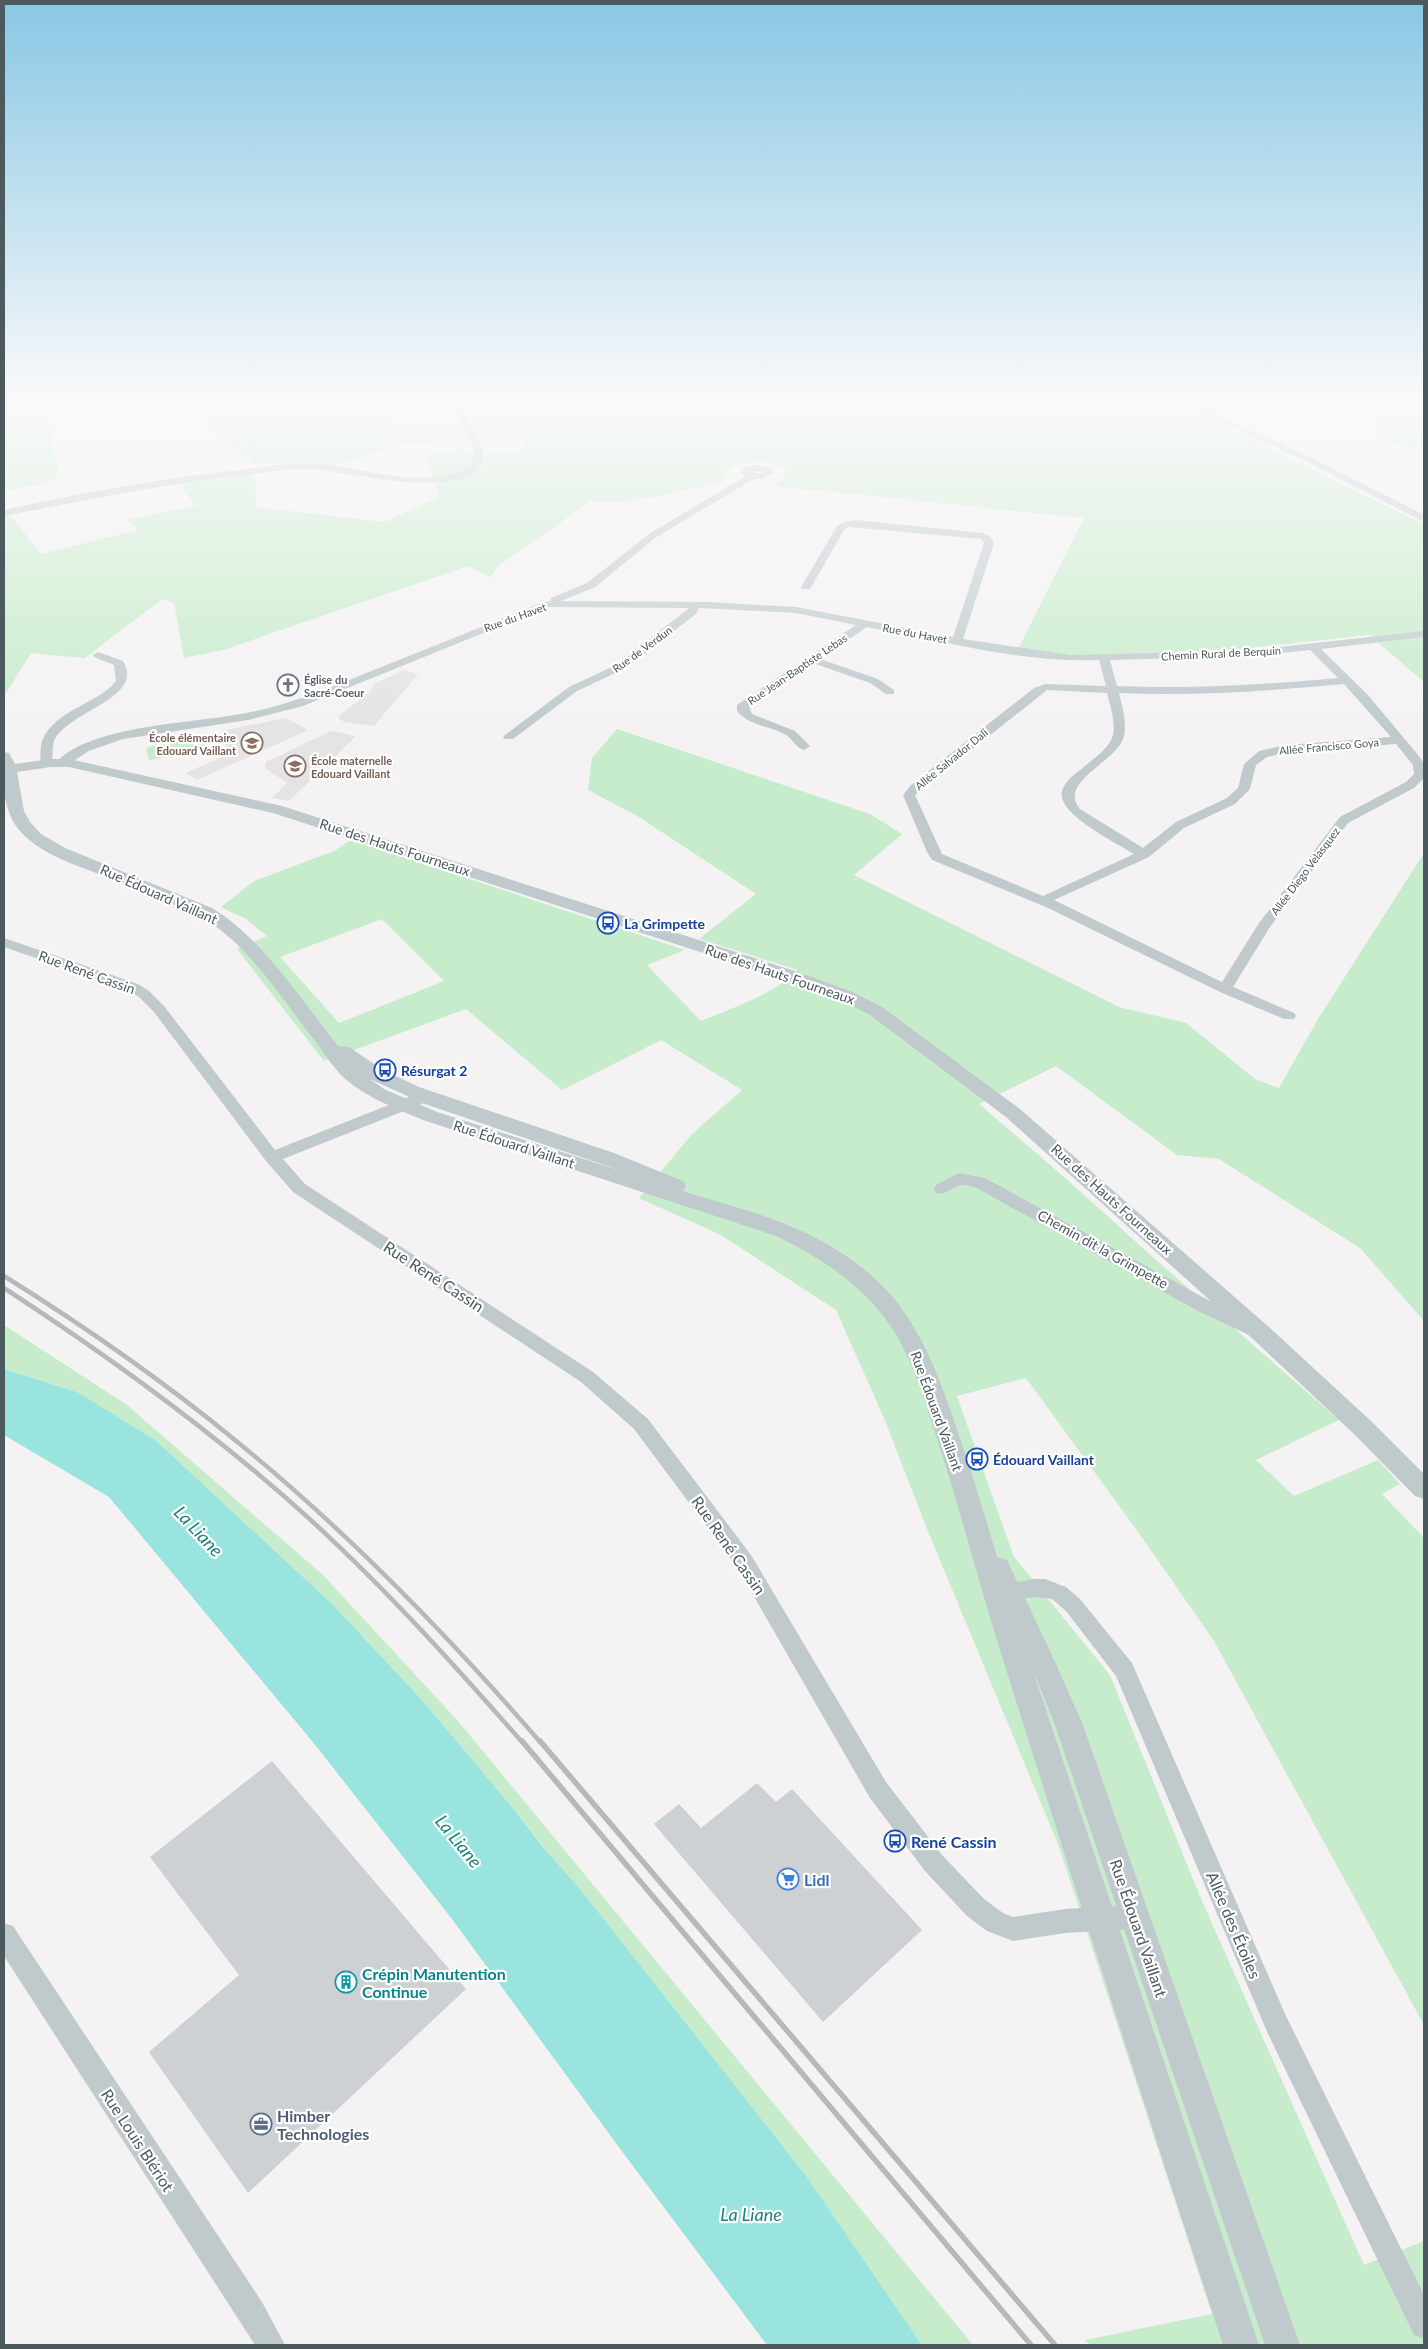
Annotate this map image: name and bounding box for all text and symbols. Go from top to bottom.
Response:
street label: Rue du Havet [482,600,548,634]
street label: Rue du Havet [882,620,948,646]
street label: Rue de Verdun [610,623,674,675]
street label: Rue Jean-Baptiste Lebas [745,631,849,707]
street label: Chemin Rural de Berquin [1161,643,1281,663]
church icon: Église du Sacré-Coeur [276,673,300,697]
place label: Église du Sacré-Coeur [304,673,365,699]
street label: Allée Salvador Dali [912,725,990,792]
place label: École élémentaire Edouard Vaillant [149,731,237,757]
school or university icon: École élémentaire Edouard Vaillant [240,731,264,755]
street label: Allée Francisco Goya [1278,735,1380,757]
school or university icon: École maternelle Edouard Vaillant [283,754,307,778]
place label: École maternelle Edouard Vaillant [311,754,392,780]
street label: Rue des Hauts Fourneaux [318,815,472,879]
street label: Allée Diego Velasquez [1268,825,1342,917]
street label: Rue Édouard Vaillant [98,861,220,927]
bus stop icon: La Grimpette [596,911,620,935]
place label: La Grimpette [624,915,705,932]
street label: Rue des Hauts Fourneaux [703,940,857,1008]
street label: Rue René Cassin [36,947,138,997]
bus stop icon: Résurgat 2 [373,1058,397,1082]
place label: Résurgat 2 [401,1062,467,1079]
street label: Rue Édouard Vaillant [451,1116,577,1172]
street label: Rue des Hauts Fourneaux [1048,1140,1176,1258]
street label: Chemin dit la Grimpette [1035,1206,1171,1292]
street label: Rue René Cassin [380,1236,488,1316]
street label: Rue Édouard Vaillant [907,1349,967,1473]
bus stop icon: Édouard Vaillant [965,1447,989,1471]
place label: Édouard Vaillant [993,1451,1095,1468]
street label: Rue René Cassin [688,1492,770,1598]
water label: La Liane [170,1501,228,1561]
water label: La Liane [431,1810,487,1872]
bus stop icon: René Cassin [883,1829,907,1853]
place label: René Cassin [911,1832,997,1851]
street label: Rue Édouard Vaillant [1107,1857,1172,2000]
supermarket icon: Lidl [776,1867,800,1891]
street label: Allée des Étoiles [1203,1869,1265,1981]
place label: Lidl [804,1870,829,1889]
place label: Crépin Manutention Continue [362,1964,506,2001]
building icon: Crépin Manutention Continue [334,1970,358,1994]
street label: Rue Louis Blériot [98,2085,178,2195]
place label: Himber Technologies [277,2106,369,2143]
office icon: Himber Technologies [249,2112,273,2136]
water label: La Liane [720,2203,782,2225]

